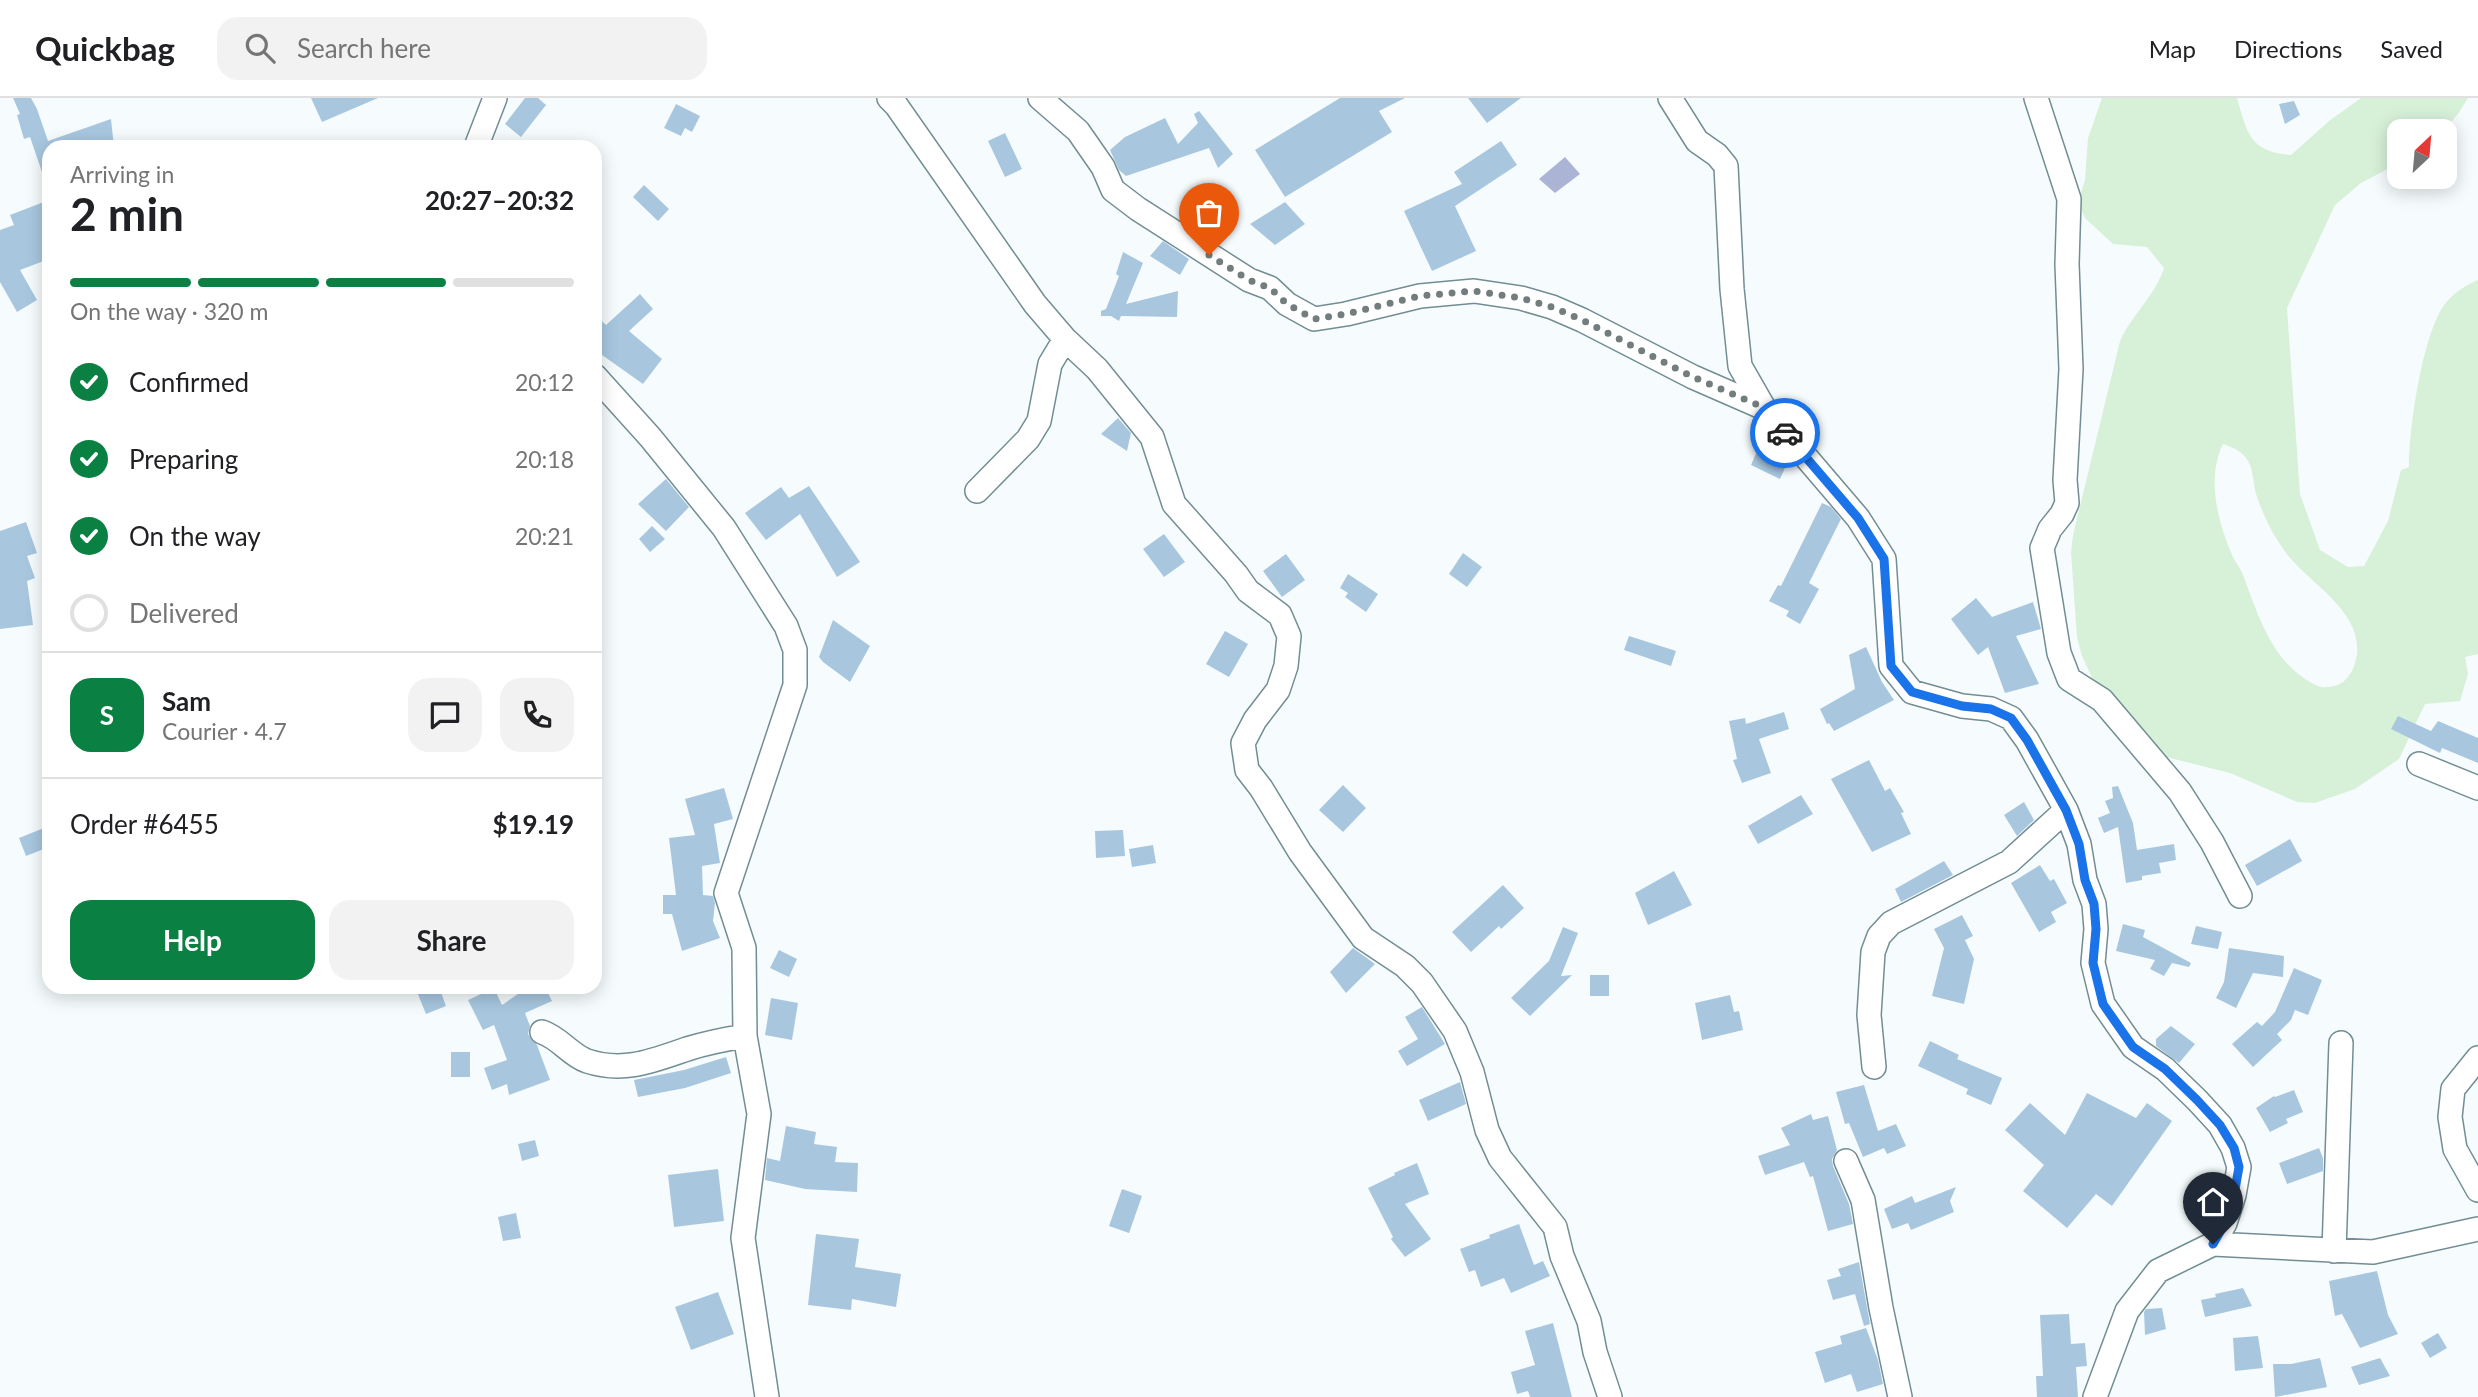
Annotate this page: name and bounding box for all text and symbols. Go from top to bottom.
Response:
search box [217,17,707,80]
text: Quickbag [35,28,175,68]
icon: search [241,29,279,67]
text: Search here [297,32,431,64]
text: Map [2149,34,2196,63]
text: Directions [2234,34,2342,63]
text: Saved [2380,34,2443,63]
north arrow [2387,119,2457,189]
map controls [2387,119,2457,189]
text: Arriving in [70,160,174,188]
pin [1179,183,1239,255]
text: 20:27–20:32 [425,184,574,216]
text: 2 min [70,186,184,241]
icon: bag [1190,194,1228,232]
text: On the way · 320 m [70,297,269,325]
icon: check [70,363,108,401]
text: Confirmed [129,366,249,398]
text: 20:12 [515,368,574,396]
courier [1750,398,1820,468]
icon: car [1766,414,1804,452]
icon: check [70,440,108,478]
text: Preparing [129,443,238,475]
text: 20:18 [515,445,574,473]
icon: check [70,517,108,555]
text: On the way [129,520,261,552]
text: 20:21 [515,522,574,550]
text: Delivered [129,597,239,629]
button: chat [408,678,482,752]
button: phone [500,678,574,752]
text: Sam [162,685,211,717]
text: S [100,699,114,731]
text: Courier · 4.7 [162,717,287,745]
text: Order #6455 [70,808,219,840]
text: $19.19 [492,808,574,840]
button: Help [70,900,315,980]
button: Share [329,900,574,980]
pin [2183,1172,2243,1244]
icon: home [2194,1183,2232,1221]

